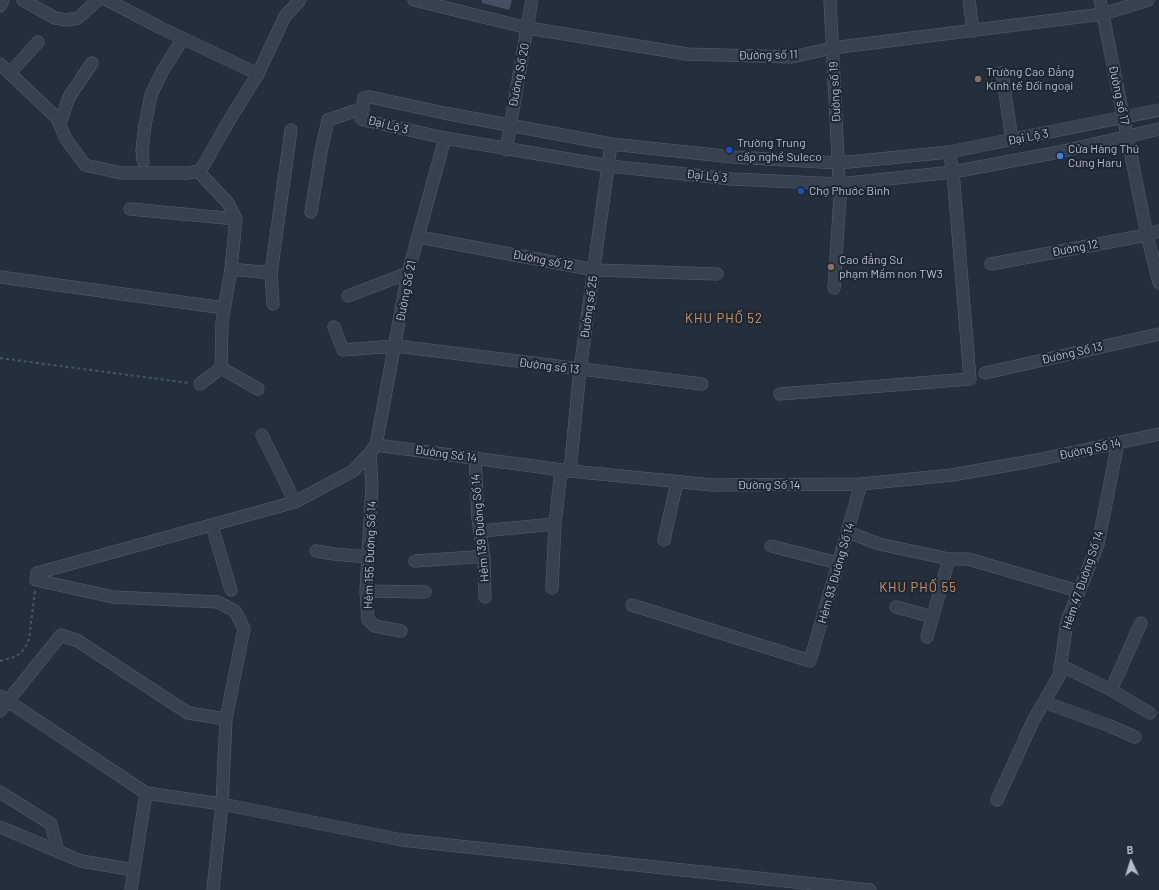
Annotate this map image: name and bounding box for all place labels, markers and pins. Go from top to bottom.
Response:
place label: Trường Cao Đẳng Kinh tế Đối ngoại [986,65,1074,93]
marker: Trường Cao Đẳng Kinh tế Đối ngoại [973,74,983,84]
place label: Trường Trung cấp nghề Suleco [737,136,822,164]
place label: Cửa Hàng Thú Cưng Haru [1068,142,1139,170]
marker: Trường Trung cấp nghề Suleco [724,145,734,155]
marker: Cửa Hàng Thú Cưng Haru [1055,151,1065,161]
place label: Chợ Phước Bình [809,184,890,198]
marker: Chợ Phước Bình [796,186,806,196]
place label: Cao đẳng Sư phạm Mầm non TW3 [839,253,943,281]
marker: Cao đẳng Sư phạm Mầm non TW3 [826,262,836,272]

